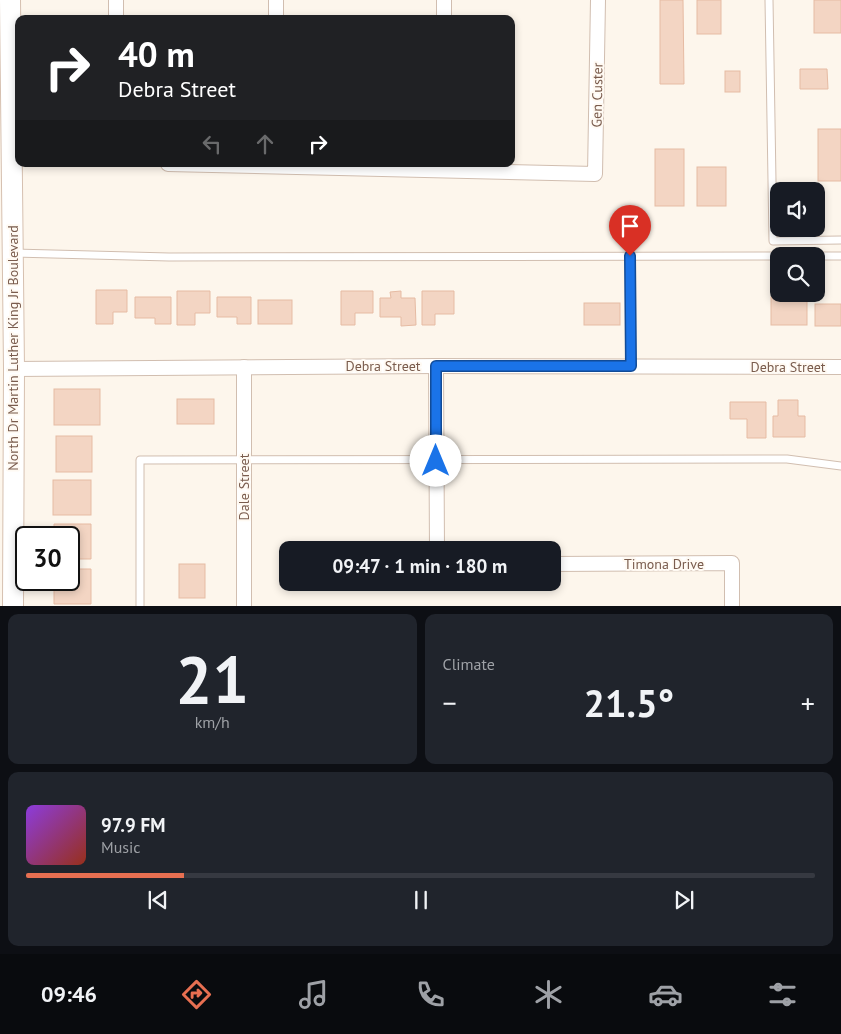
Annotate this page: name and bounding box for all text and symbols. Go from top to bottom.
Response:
text: 40 m [118,31,195,77]
icon: right [35,35,100,100]
street label: Gen Custer [587,62,607,128]
text: Debra Street [118,75,236,103]
icon: left [198,130,226,158]
icon: ahead [251,130,279,158]
icon: right [304,130,332,158]
map controls [770,182,825,302]
button: sound [770,182,825,237]
pin [609,205,651,256]
icon: arrive [616,212,644,240]
street label: North Dr Martin Luther King Jr Boulevard [4,225,22,471]
button: search [770,247,825,302]
street label: Debra Street [345,357,421,375]
street label: Debra Street [750,358,826,376]
position arrow [409,434,461,486]
street label: Dale Street [235,453,253,520]
speed limit sign: 30 [15,526,80,591]
text: 09:47 · 1 min · 180 m [333,554,507,578]
street label: Timona Drive [624,555,704,573]
text: 21 [175,637,249,721]
text: Climate [443,654,495,674]
text: 21.5° [583,678,674,727]
text: − [443,684,457,721]
text: + [801,684,815,721]
text: km/h [195,712,230,732]
text: 97.9 FM [101,813,165,837]
text: Music [101,837,141,857]
icon: previous [144,886,172,914]
icon: pause [407,886,435,914]
icon: next [670,886,698,914]
icon: directions [179,977,214,1012]
icon: music [296,977,331,1012]
icon: phone [413,977,448,1012]
icon: climate [531,977,566,1012]
icon: car [648,977,683,1012]
icon: filters [765,977,800,1012]
text: 09:46 [41,980,97,1008]

